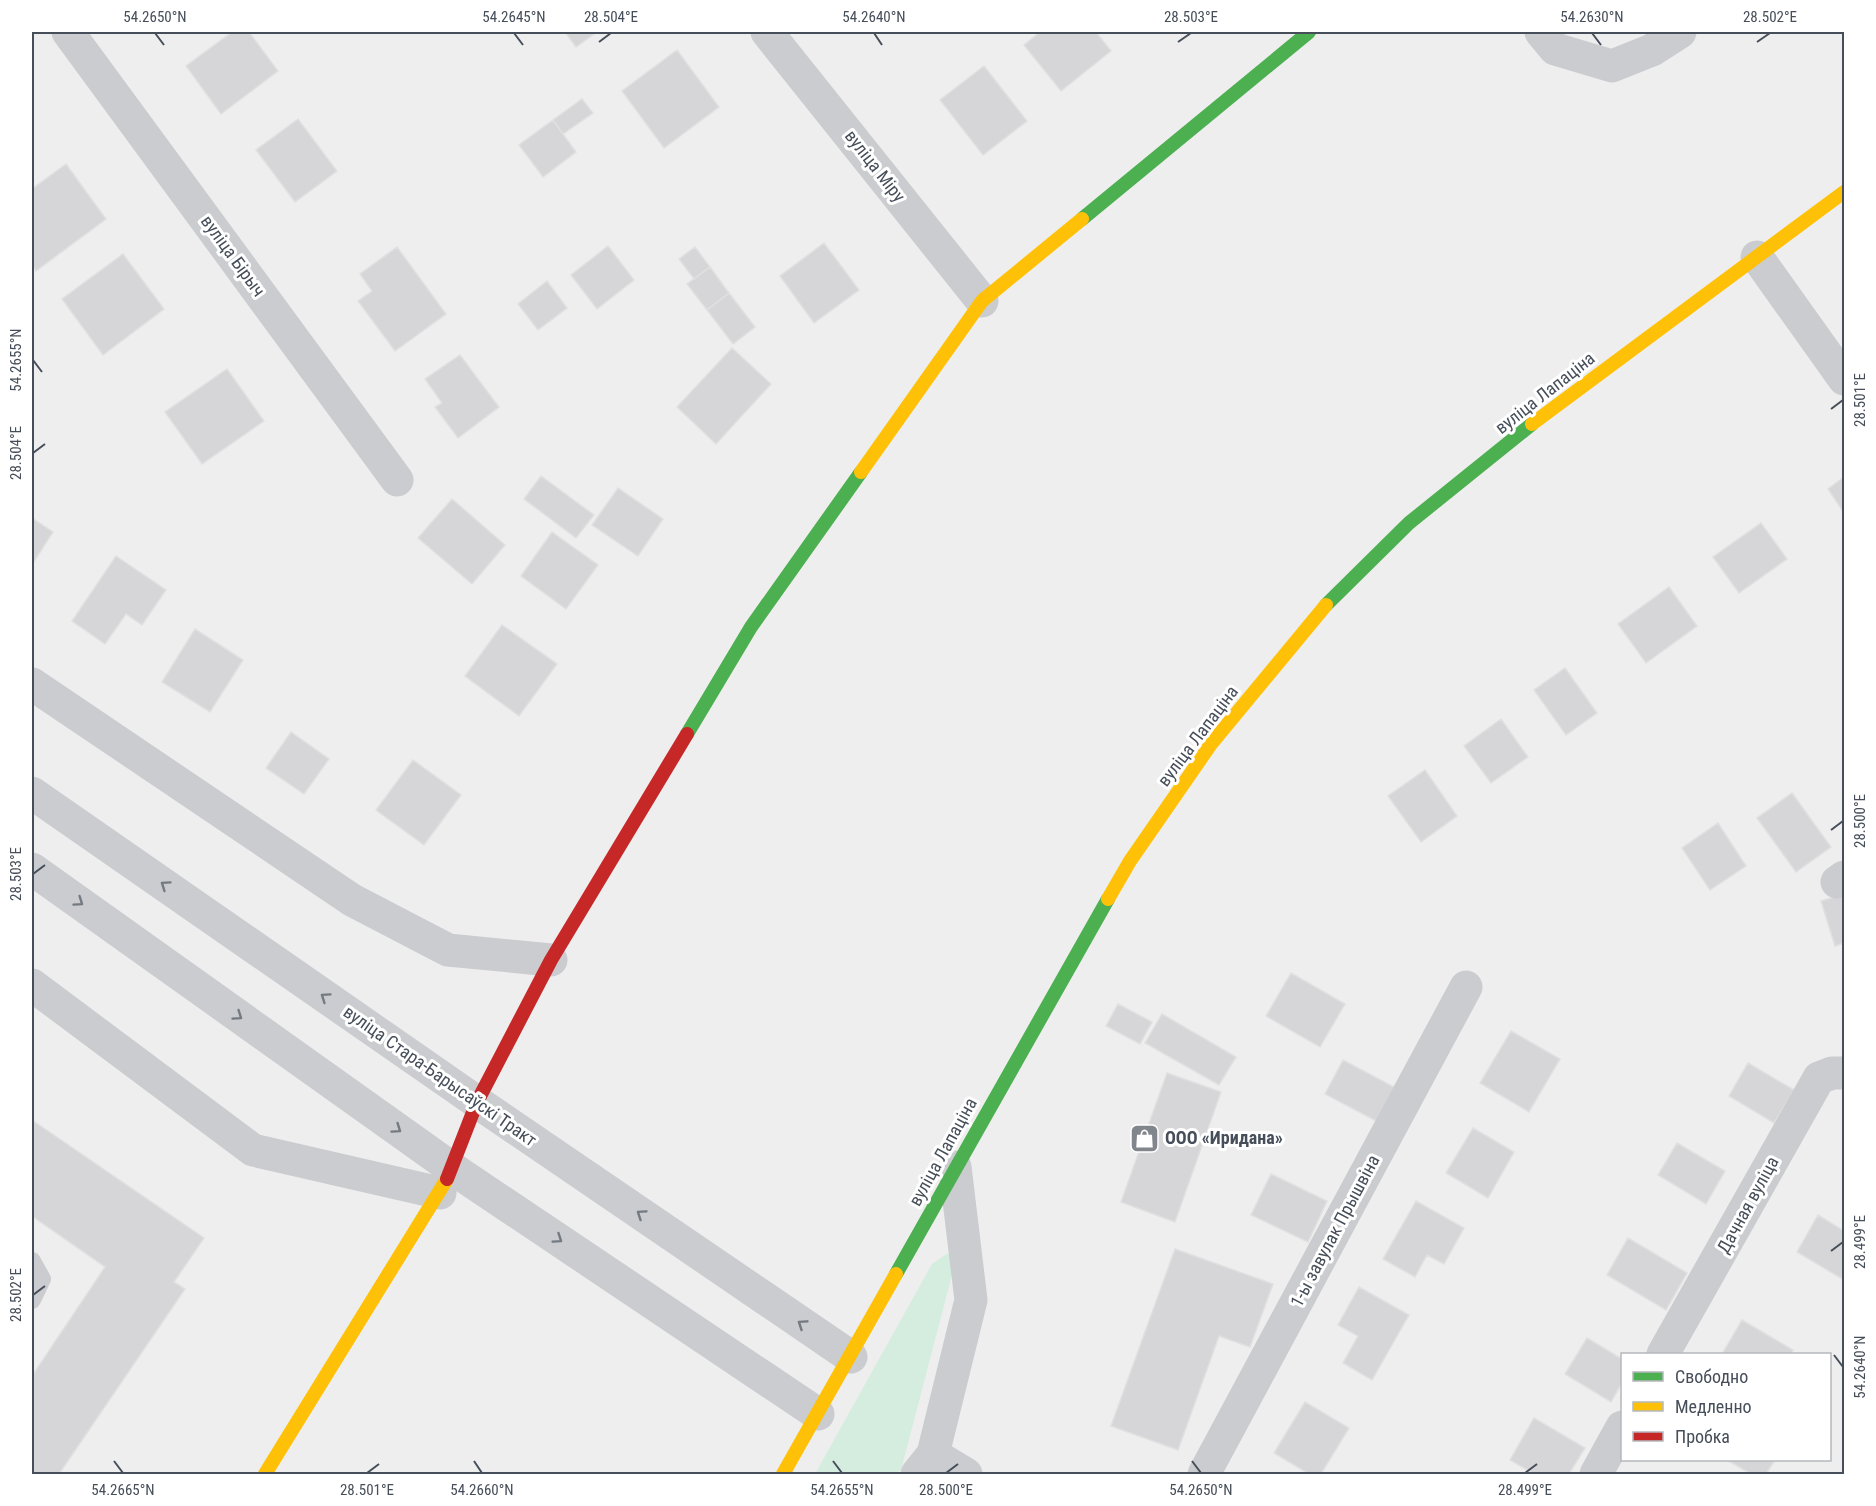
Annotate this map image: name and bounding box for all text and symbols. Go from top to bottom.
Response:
text: 54.2650°N [123,8,187,26]
text: 54.2645°N [482,8,546,26]
text: 28.504°E [584,8,638,26]
text: 54.2640°N [842,8,906,26]
text: 28.503°E [1164,8,1218,26]
text: 54.2630°N [1560,8,1624,26]
text: 28.502°E [1743,8,1797,26]
street label: вуліца Міру [841,125,910,206]
street label: вуліца Бірыч [197,211,270,300]
text: 54.2655°N [7,328,25,392]
street label: вуліца Лапаціна [1491,347,1599,438]
text: 28.501°E [1851,373,1869,427]
text: 28.504°E [7,426,25,480]
street label: вуліца Лапаціна [1153,681,1242,790]
text: 28.500°E [1851,794,1869,848]
text: 28.503°E [7,847,25,901]
one-way arrow [160,881,171,892]
one-way arrow [73,895,84,906]
one-way arrow [320,993,331,1004]
street label: вуліца Стара-Барысаўскі Тракт [340,1001,541,1151]
one-way arrow [231,1008,242,1019]
street label: вуліца Лапаціна [904,1094,981,1210]
one-way arrow [390,1122,401,1133]
shop icon: ООО «Иридана» [1128,1122,1160,1154]
place label: ООО «Иридана» [1165,1127,1283,1148]
street label: 1-ы завулак Прышвіна [1286,1151,1384,1310]
street label: Дачная вуліца [1712,1153,1783,1257]
one-way arrow [637,1210,648,1221]
text: 28.499°E [1851,1215,1869,1269]
one-way arrow [551,1232,562,1243]
text: 28.502°E [7,1268,25,1322]
one-way arrow [798,1320,809,1331]
text: 54.2640°N [1851,1335,1869,1399]
legend [1621,1353,1831,1461]
text: Свободно [1675,1366,1748,1387]
text: Медленно [1675,1396,1752,1417]
text: Пробка [1675,1426,1730,1447]
text: 54.2665°N [91,1481,155,1499]
text: 28.501°E [340,1481,394,1499]
text: 54.2660°N [450,1481,514,1499]
text: 54.2655°N [810,1481,874,1499]
text: 28.500°E [919,1481,973,1499]
text: 54.2650°N [1169,1481,1233,1499]
text: 28.499°E [1498,1481,1552,1499]

